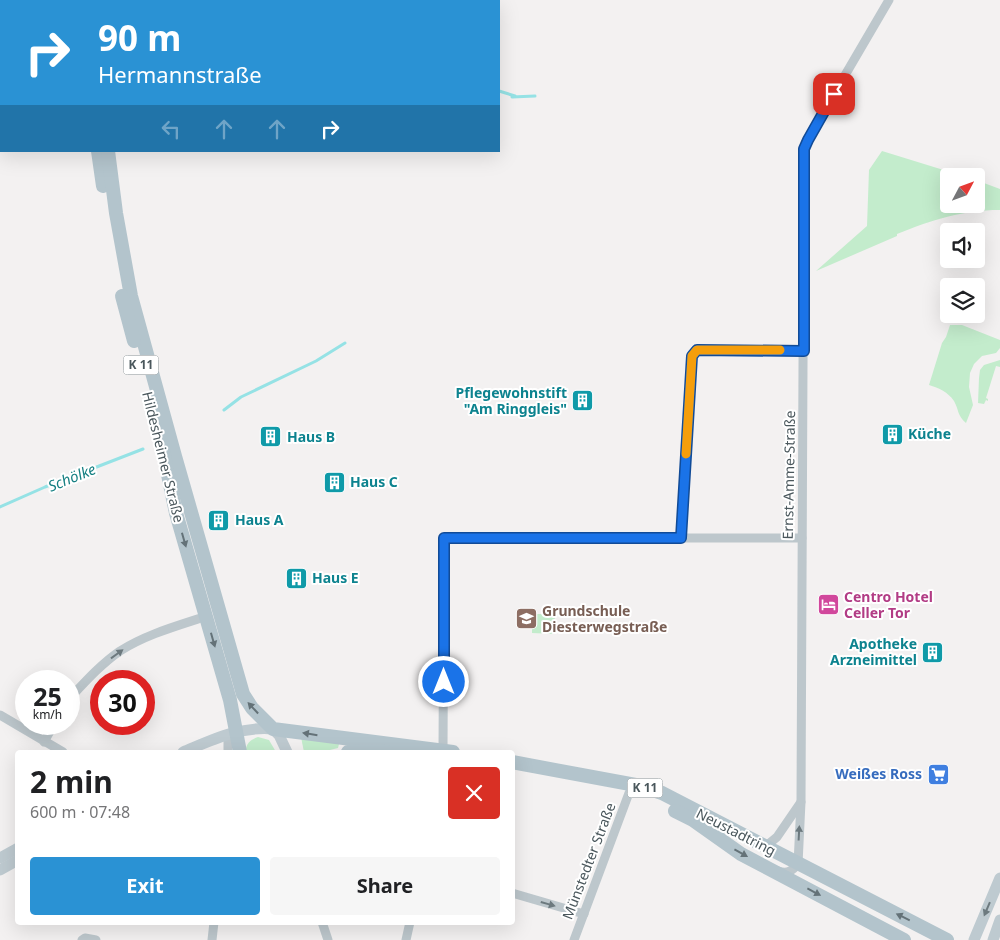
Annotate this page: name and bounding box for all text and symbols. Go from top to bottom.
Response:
text: 90 m [98,14,181,61]
icon: right [15,20,80,85]
text: Hermannstraße [98,59,262,89]
pin [813,73,855,115]
icon: arrive [820,80,848,108]
icon: left [157,115,185,143]
icon: ahead [210,115,238,143]
icon: ahead [263,115,291,143]
icon: right [316,115,344,143]
north arrow [940,168,985,212]
map controls [940,168,985,323]
button: sound [940,223,985,268]
button: layers [940,278,985,323]
road number: K 11 [124,356,158,374]
place label: Pflegewohnstift "Am Ringgleis" [456,383,567,418]
street label: Hildesheimer Straße [138,389,189,524]
building icon: Pflegewohnstift "Am Ringgleis" [571,389,595,413]
street label: Ernst-Amme-Straße [778,410,799,540]
building icon: Küche [880,422,904,446]
place label: Küche [908,424,951,443]
building icon: Haus B [259,425,283,449]
place label: Haus B [287,427,335,446]
water label: Schölke [45,458,99,496]
building icon: Haus C [322,470,346,494]
place label: Haus C [350,472,398,491]
building icon: Haus A [207,508,231,532]
place label: Haus A [235,510,284,529]
one-way arrow [181,533,189,548]
building icon: Haus E [284,566,308,590]
place label: Haus E [312,568,359,587]
place label: Centro Hotel Celler Tor [844,587,933,622]
hotel icon: Centro Hotel Celler Tor [816,593,840,617]
place label: Grundschule Diesterwegstraße [542,601,667,636]
school or university icon: Grundschule Diesterwegstraße [514,607,538,631]
one-way arrow [210,633,218,648]
place label: Apotheke Arzneimittel [830,634,917,669]
building icon: Apotheke Arzneimittel [921,640,945,664]
one-way arrow [110,649,124,659]
position arrow [417,655,469,707]
speed limit sign: 30 [90,670,155,735]
text: 25 [33,679,62,713]
one-way arrow [247,703,259,715]
text: km/h [33,706,62,723]
one-way arrow [302,729,318,737]
text: 2 min [30,761,113,802]
supermarket icon: Weißes Ross [926,762,950,786]
place label: Weißes Ross [835,764,922,783]
button: close [448,767,500,819]
road number: K 11 [628,778,662,798]
street label: Münstedter Straße [558,800,620,922]
text: 600 m · 07:48 [30,801,130,823]
street label: Neustadtring [693,803,779,860]
one-way arrow [796,825,804,841]
one-way arrow [733,849,748,857]
button: Exit [30,857,260,915]
button: Share [270,857,500,915]
one-way arrow [807,888,821,896]
one-way arrow [541,900,556,908]
one-way arrow [983,902,991,917]
one-way arrow [896,913,910,921]

